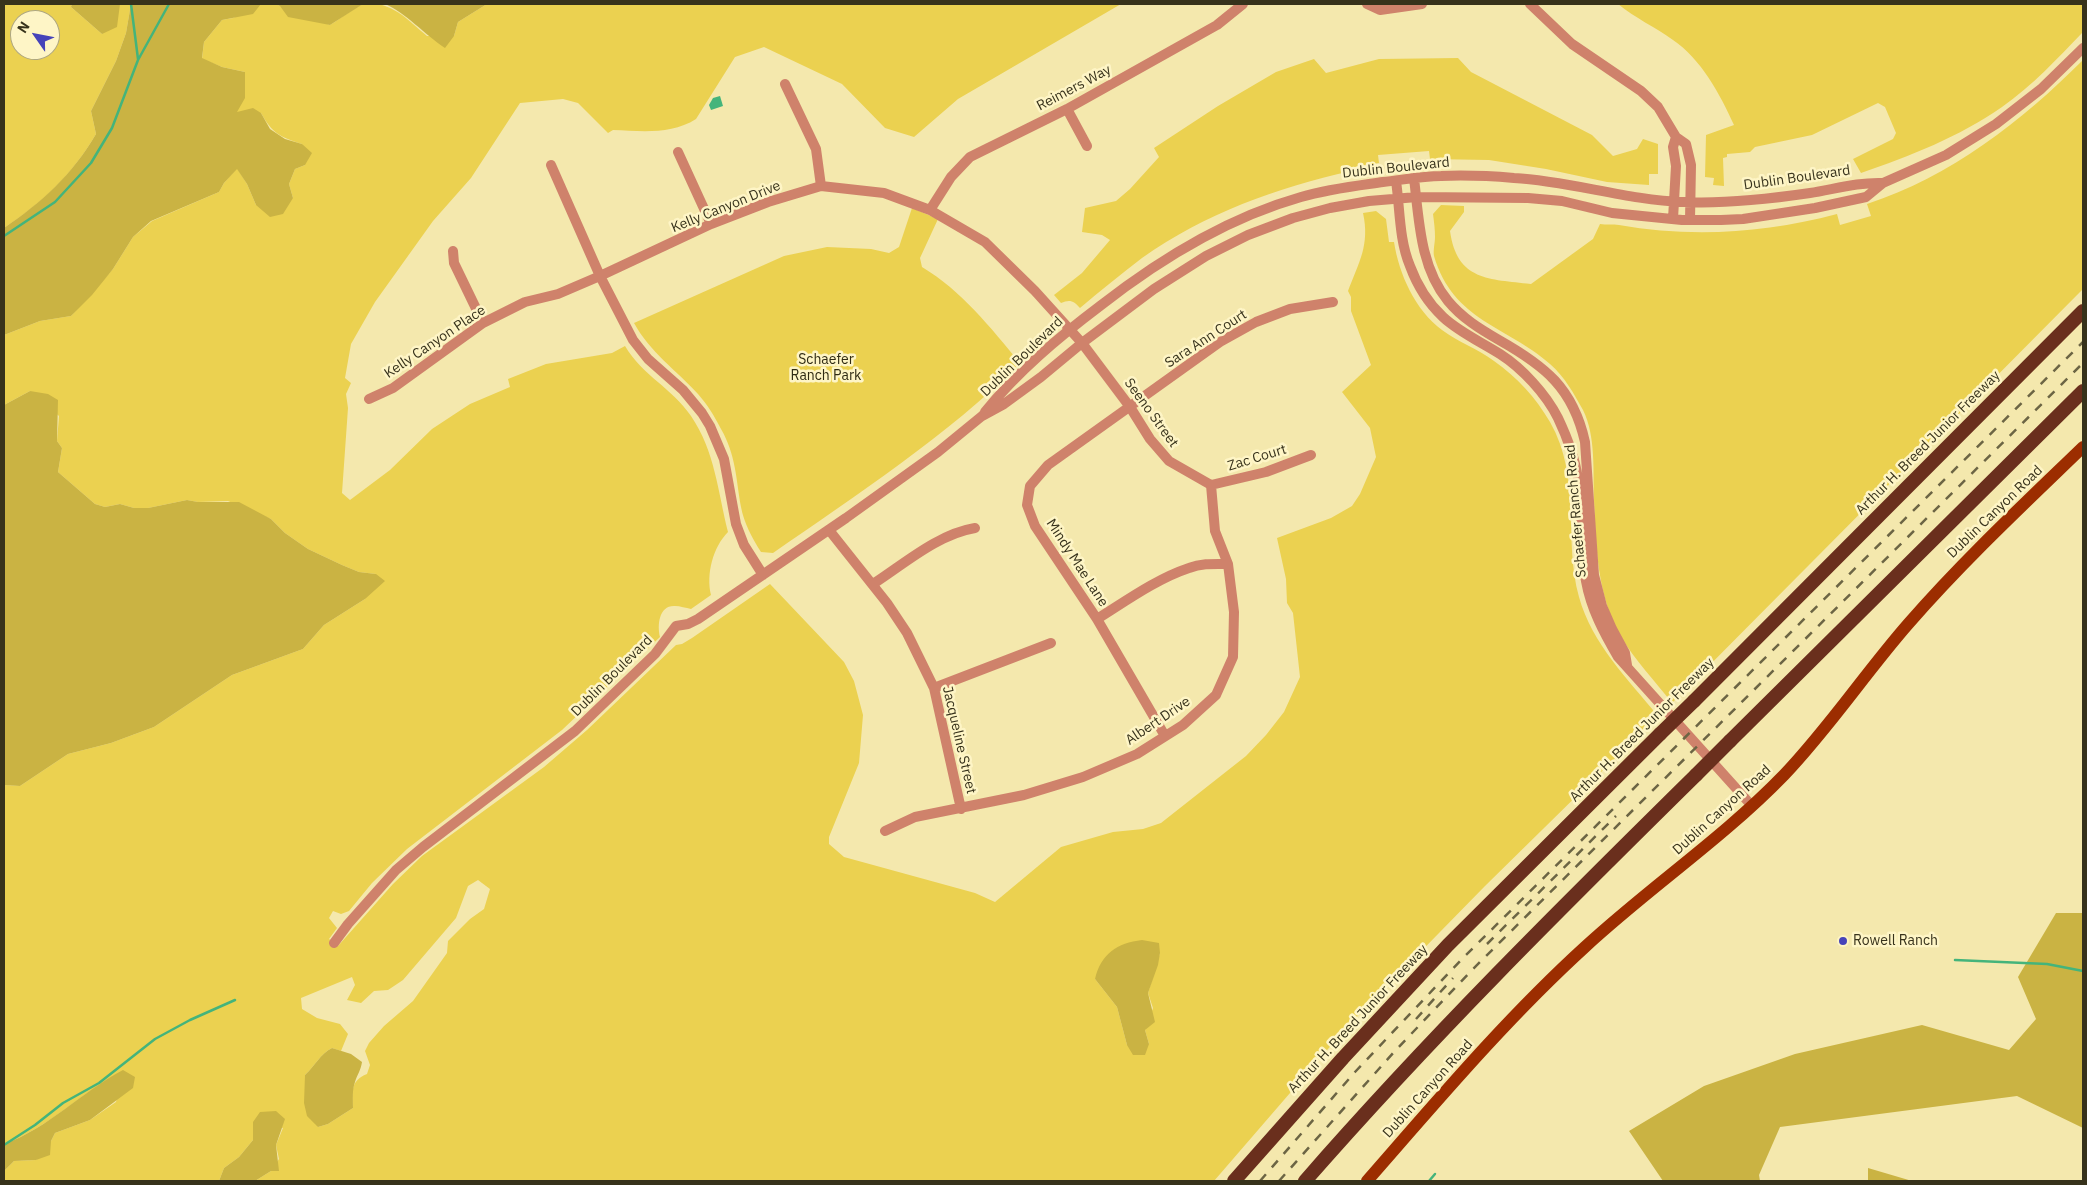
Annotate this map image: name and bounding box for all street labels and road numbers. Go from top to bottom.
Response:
street label: Reimers Way [1034,61,1114,115]
street label: Dublin Boulevard [1342,154,1450,182]
street label: Dublin Boulevard [1742,162,1852,194]
street label: Kelly Canyon Drive [669,177,783,237]
street label: Kelly Canyon Place [381,302,489,382]
street label: Sara Ann Court [1162,306,1250,372]
street label: Dublin Boulevard [977,314,1067,400]
street label: Arthur H. Breed Junior Freeway [1852,367,2004,519]
street label: Seeno Street [1120,375,1182,451]
street label: Zac Court [1226,441,1288,475]
street label: Schaefer Ranch Road [1562,444,1590,578]
street label: Dublin Canyon Road [1944,462,2046,562]
street label: Mindy Mae Lane [1042,516,1112,610]
street label: Dublin Boulevard [568,632,656,720]
street label: Arthur H. Breed Junior Freeway [1566,654,1718,806]
street label: Jacqueline Street [938,685,980,795]
street label: Albert Drive [1122,693,1194,749]
street label: Dublin Canyon Road [1669,762,1775,858]
street label: Arthur H. Breed Junior Freeway [1285,941,1431,1097]
street label: Dublin Canyon Road [1380,1036,1476,1142]

